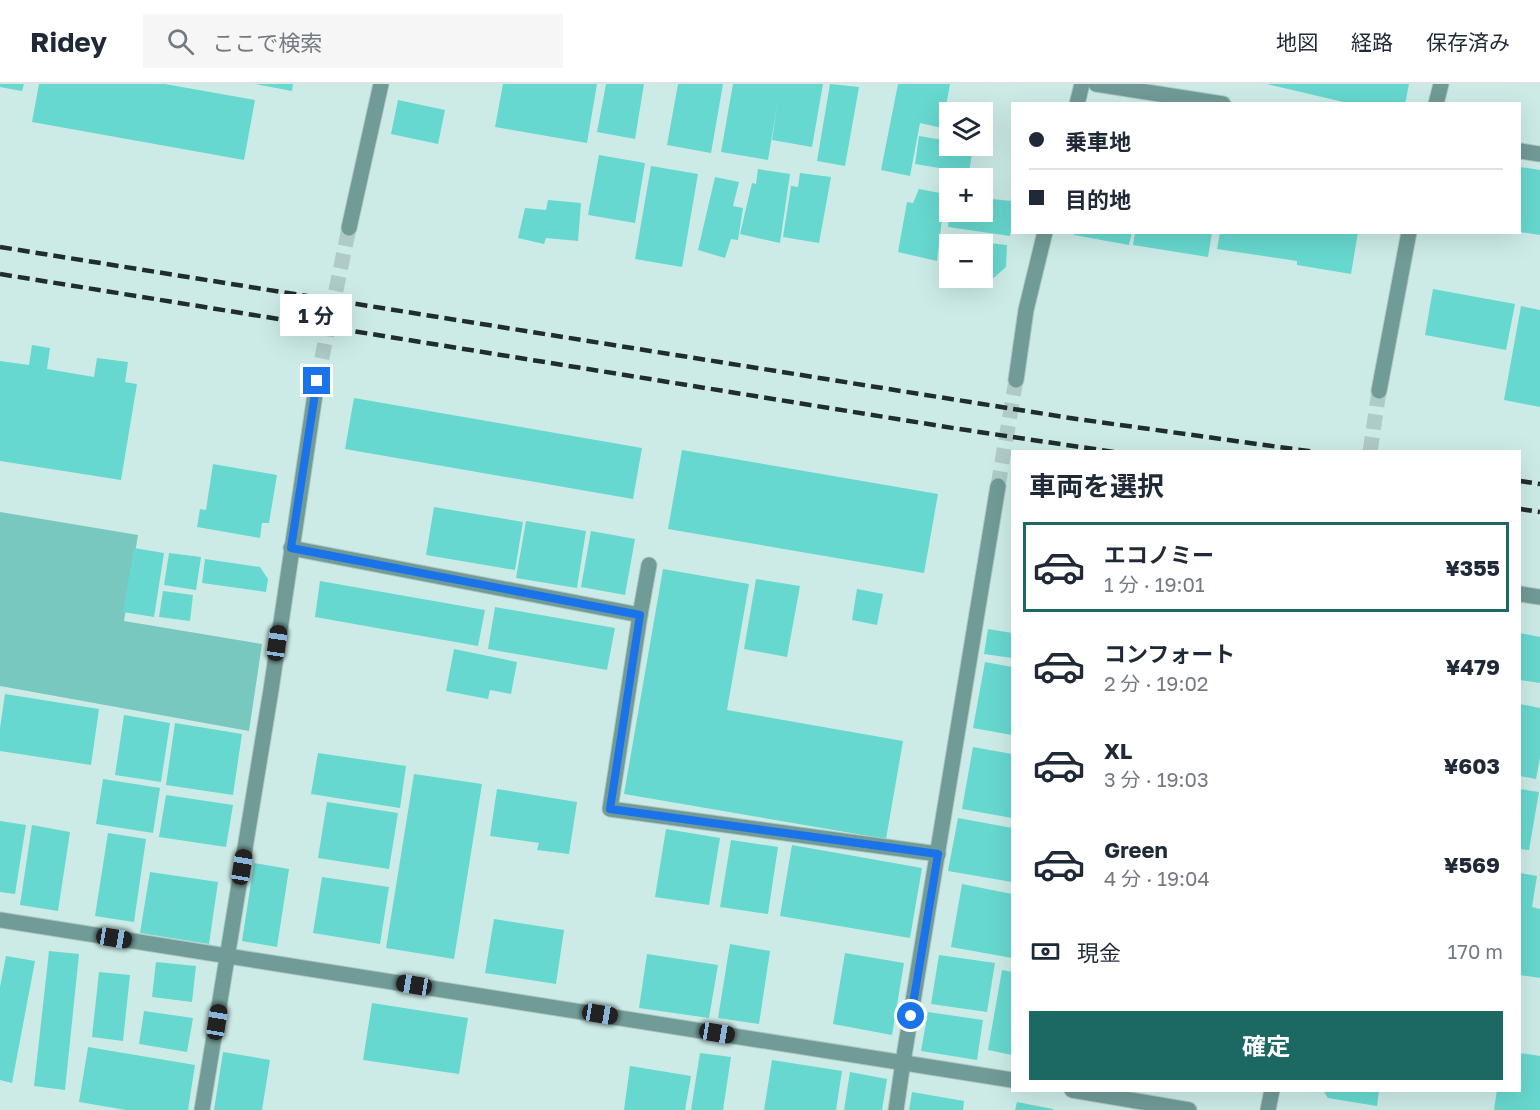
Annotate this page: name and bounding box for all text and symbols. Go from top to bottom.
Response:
search box [143,14,563,68]
text: Ridey [30,25,107,58]
icon: search [164,25,197,58]
text: ここで検索 [212,29,322,56]
text: 地図 [1276,29,1318,55]
text: 経路 [1351,29,1393,55]
text: 保存済み [1426,29,1510,55]
map controls [939,102,993,288]
button: layers [939,102,993,156]
text: 乗車地 [1065,128,1131,155]
button: + [939,168,993,222]
text: 目的地 [1065,186,1131,213]
button: − [939,234,993,288]
callout: 1 分 [281,294,353,336]
text: 1 分 [298,303,334,327]
route end [303,367,330,394]
text: 車両を選択 [1029,470,1164,502]
icon: car [1032,540,1086,594]
text: エコノミー [1104,541,1214,568]
text: ¥355 [1445,554,1500,581]
text: 1 分 · 19:01 [1104,572,1205,596]
car [266,624,288,662]
icon: car [1032,639,1086,693]
text: コンフォート [1104,640,1235,667]
text: ¥479 [1446,653,1500,680]
text: 2 分 · 19:02 [1104,671,1208,695]
text: XL [1104,737,1132,764]
icon: car [1032,738,1086,792]
text: ¥603 [1444,752,1500,779]
text: 3 分 · 19:03 [1104,767,1209,791]
text: Green [1104,836,1168,863]
icon: car [1032,837,1086,891]
car [230,848,254,886]
text: ¥569 [1444,851,1500,878]
text: 4 分 · 19:04 [1104,866,1210,890]
car [95,926,133,950]
icon: cash [1029,935,1062,968]
text: 現金 [1077,939,1121,966]
text: 170 m [1448,939,1503,963]
car [395,973,433,997]
car [581,1002,619,1026]
route start [897,1002,924,1029]
car [205,1003,229,1041]
button: 確定 [1029,1011,1503,1080]
car [698,1021,736,1045]

